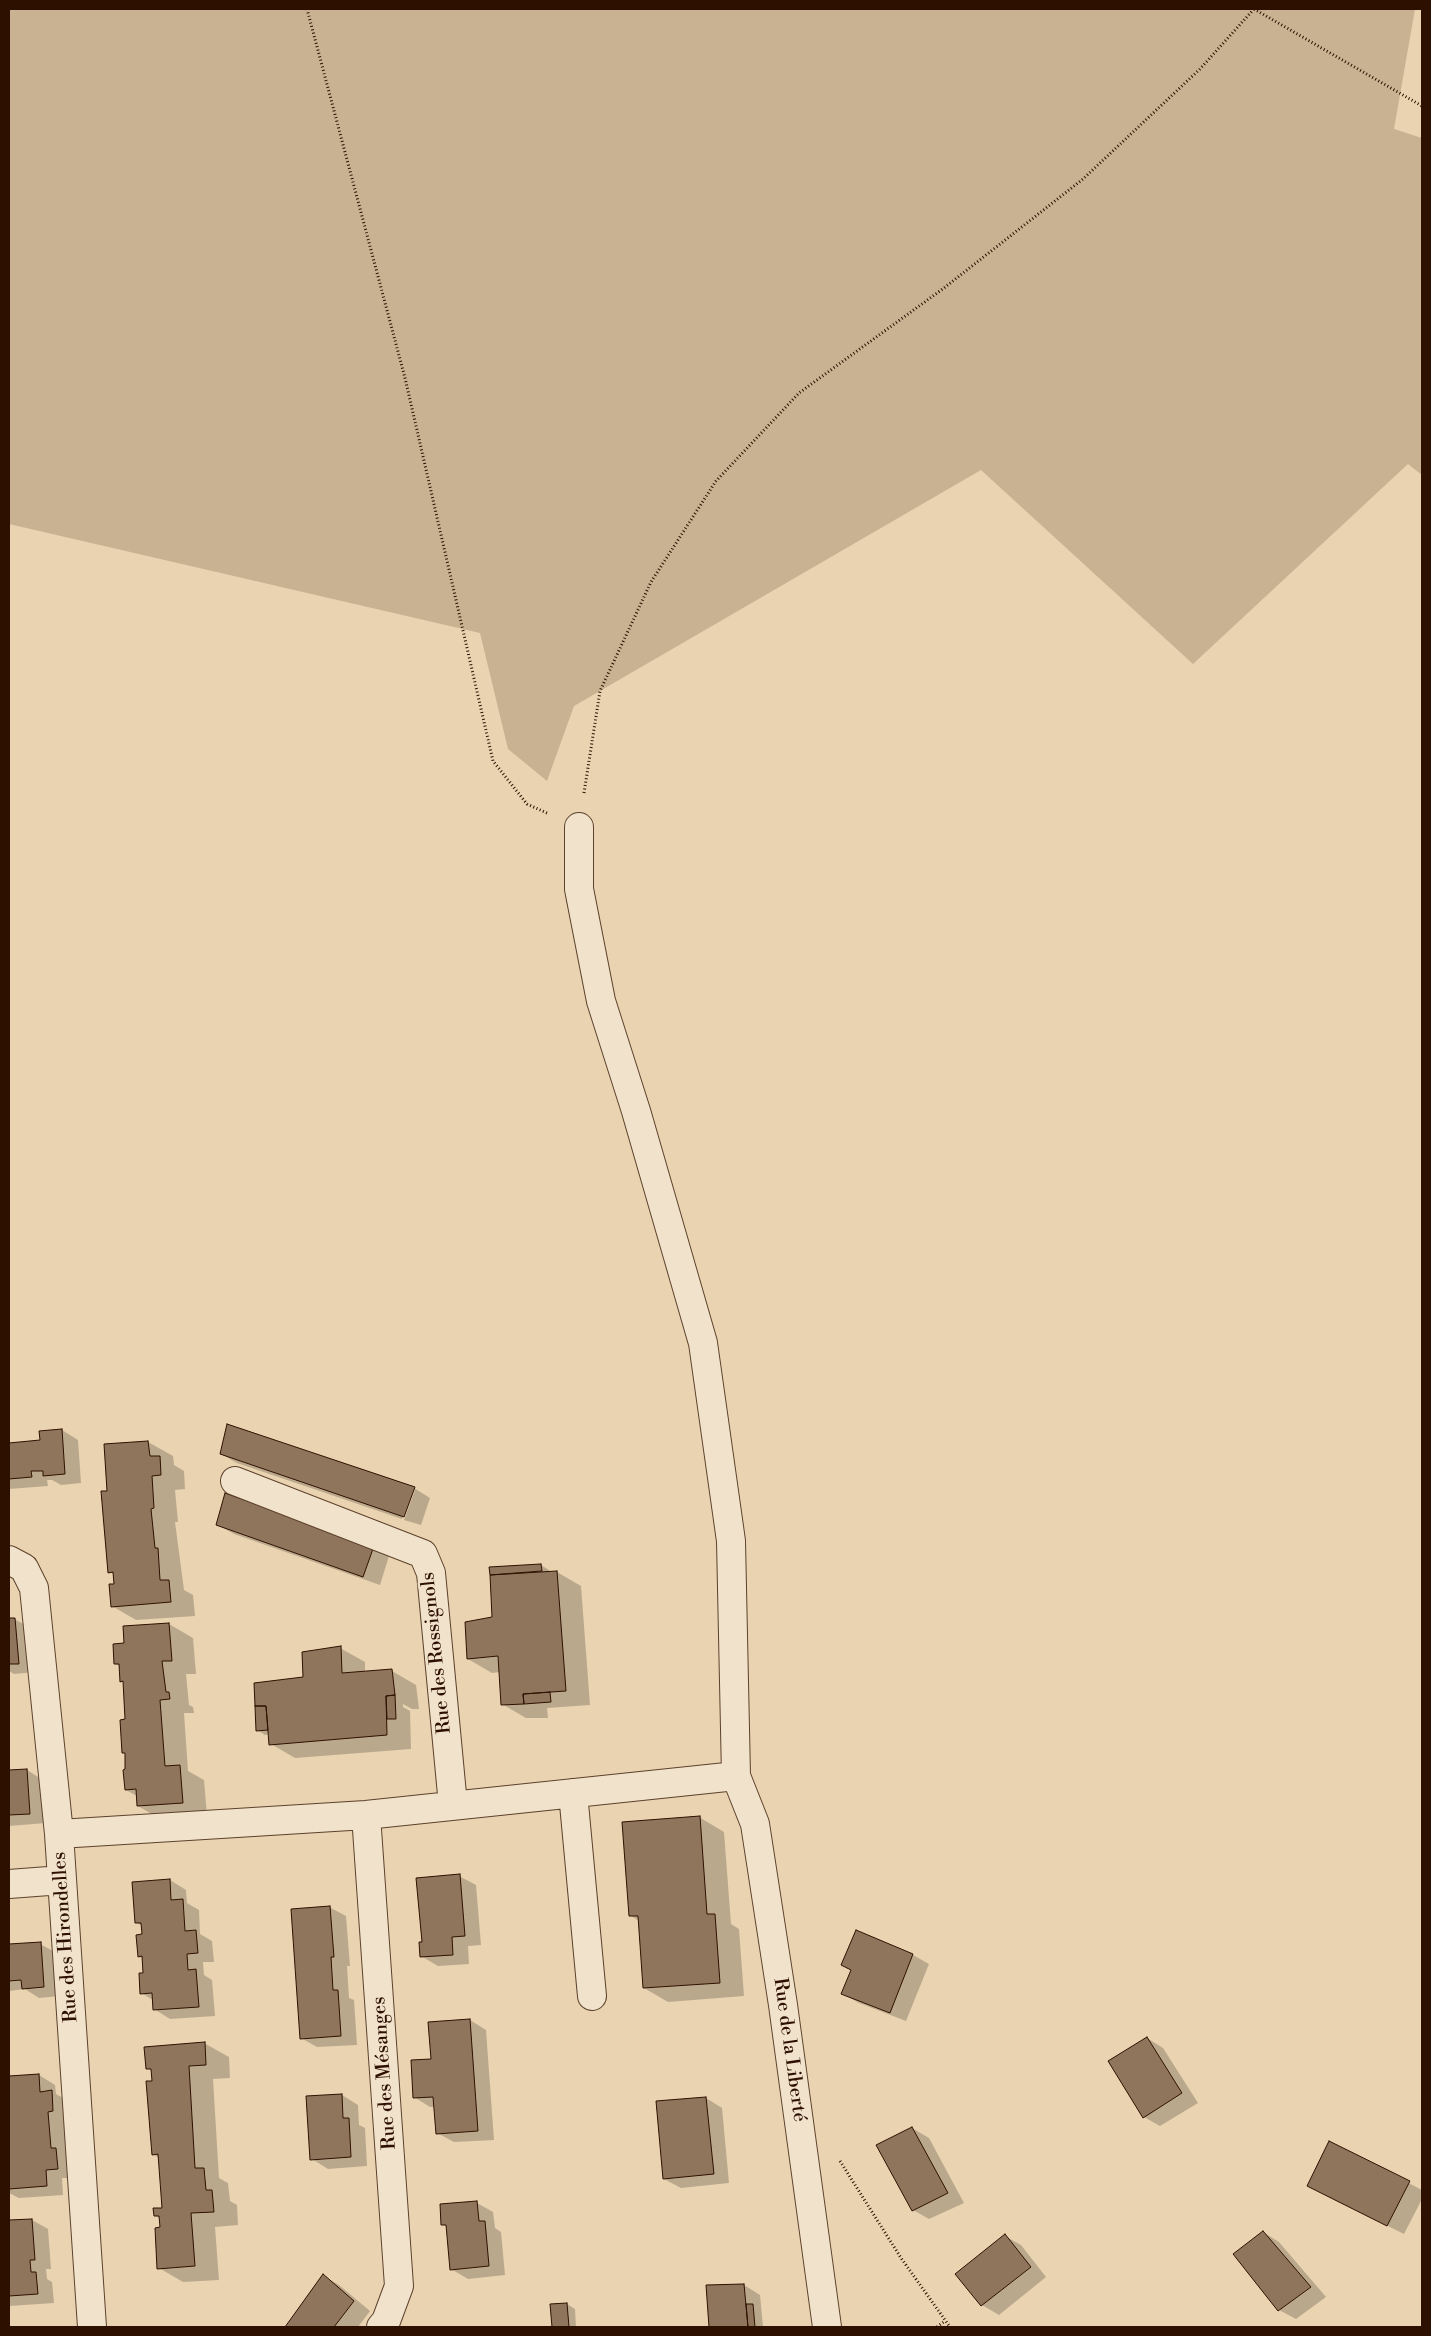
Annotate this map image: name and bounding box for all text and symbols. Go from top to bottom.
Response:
street label: Rue des Rossignols [417,1571,457,1735]
street label: Rue des Hirondelles [49,1851,83,2023]
street label: Rue de la Liberté [768,1977,810,2123]
street label: Rue des Mésanges [368,1996,402,2150]

